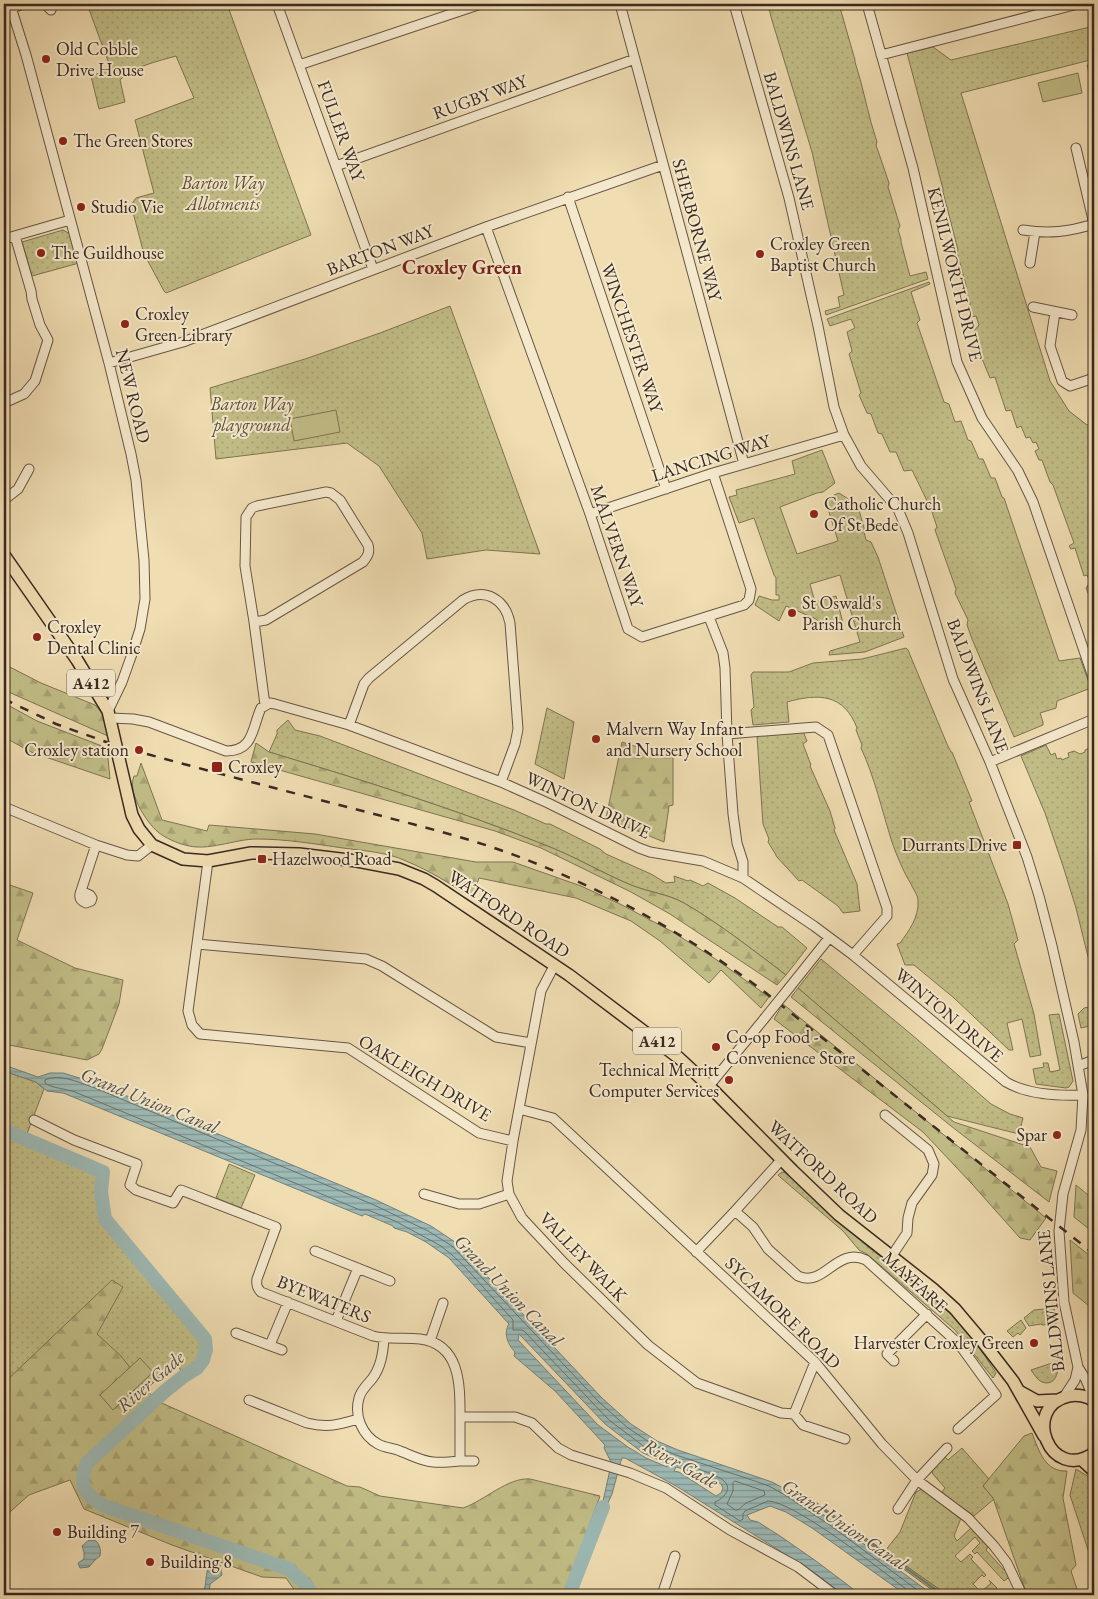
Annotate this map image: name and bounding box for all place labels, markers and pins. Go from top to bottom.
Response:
place label: Old Cobble Drive House [56,37,144,81]
marker: Old Cobble Drive House [40,53,52,65]
place label: The Green Stores [73,129,193,152]
marker: The Green Stores [57,135,69,147]
place label: Studio Vie [91,195,164,218]
marker: Studio Vie [75,201,87,213]
place label: Croxley Green Baptist Church [770,232,876,276]
place label: The Guildhouse [51,241,164,264]
marker: The Guildhouse [35,247,47,259]
marker: Croxley Green Baptist Church [754,248,766,260]
place label: Croxley Green Library [135,302,232,346]
marker: Croxley Green Library [119,318,131,330]
place label: Catholic Church Of St Bede [824,492,941,536]
marker: Catholic Church Of St Bede [808,508,820,520]
place label: St Oswald's Parish Church [802,591,901,635]
marker: St Oswald's Parish Church [786,607,798,619]
place label: Croxley Dental Clinic [47,615,141,659]
marker: Croxley Dental Clinic [31,631,43,643]
place label: Malvern Way Infant and Nursery School [606,717,744,761]
marker: Malvern Way Infant and Nursery School [590,733,602,745]
place label: Croxley station [24,738,129,761]
marker: Croxley station [133,744,145,756]
place label: Croxley [228,755,282,778]
marker: Croxley [210,760,224,774]
place label: Durrants Drive [902,833,1007,856]
marker: Durrants Drive [1011,839,1023,851]
place label: Hazelwood Road [272,847,393,870]
marker: Hazelwood Road [256,853,268,865]
place label: Co-op Food - Convenience Store [726,1025,855,1069]
marker: Co-op Food - Convenience Store [710,1041,722,1053]
place label: Technical Merritt Computer Services [589,1058,719,1102]
marker: Technical Merritt Computer Services [723,1074,735,1086]
place label: Spar [1016,1123,1047,1146]
marker: Spar [1051,1129,1063,1141]
place label: Harvester Croxley Green [854,1331,1024,1354]
marker: Harvester Croxley Green [1028,1337,1040,1349]
place label: Building 7 [67,1520,139,1543]
marker: Building 7 [51,1526,63,1538]
place label: Building 8 [160,1550,232,1573]
marker: Building 8 [144,1556,156,1568]

